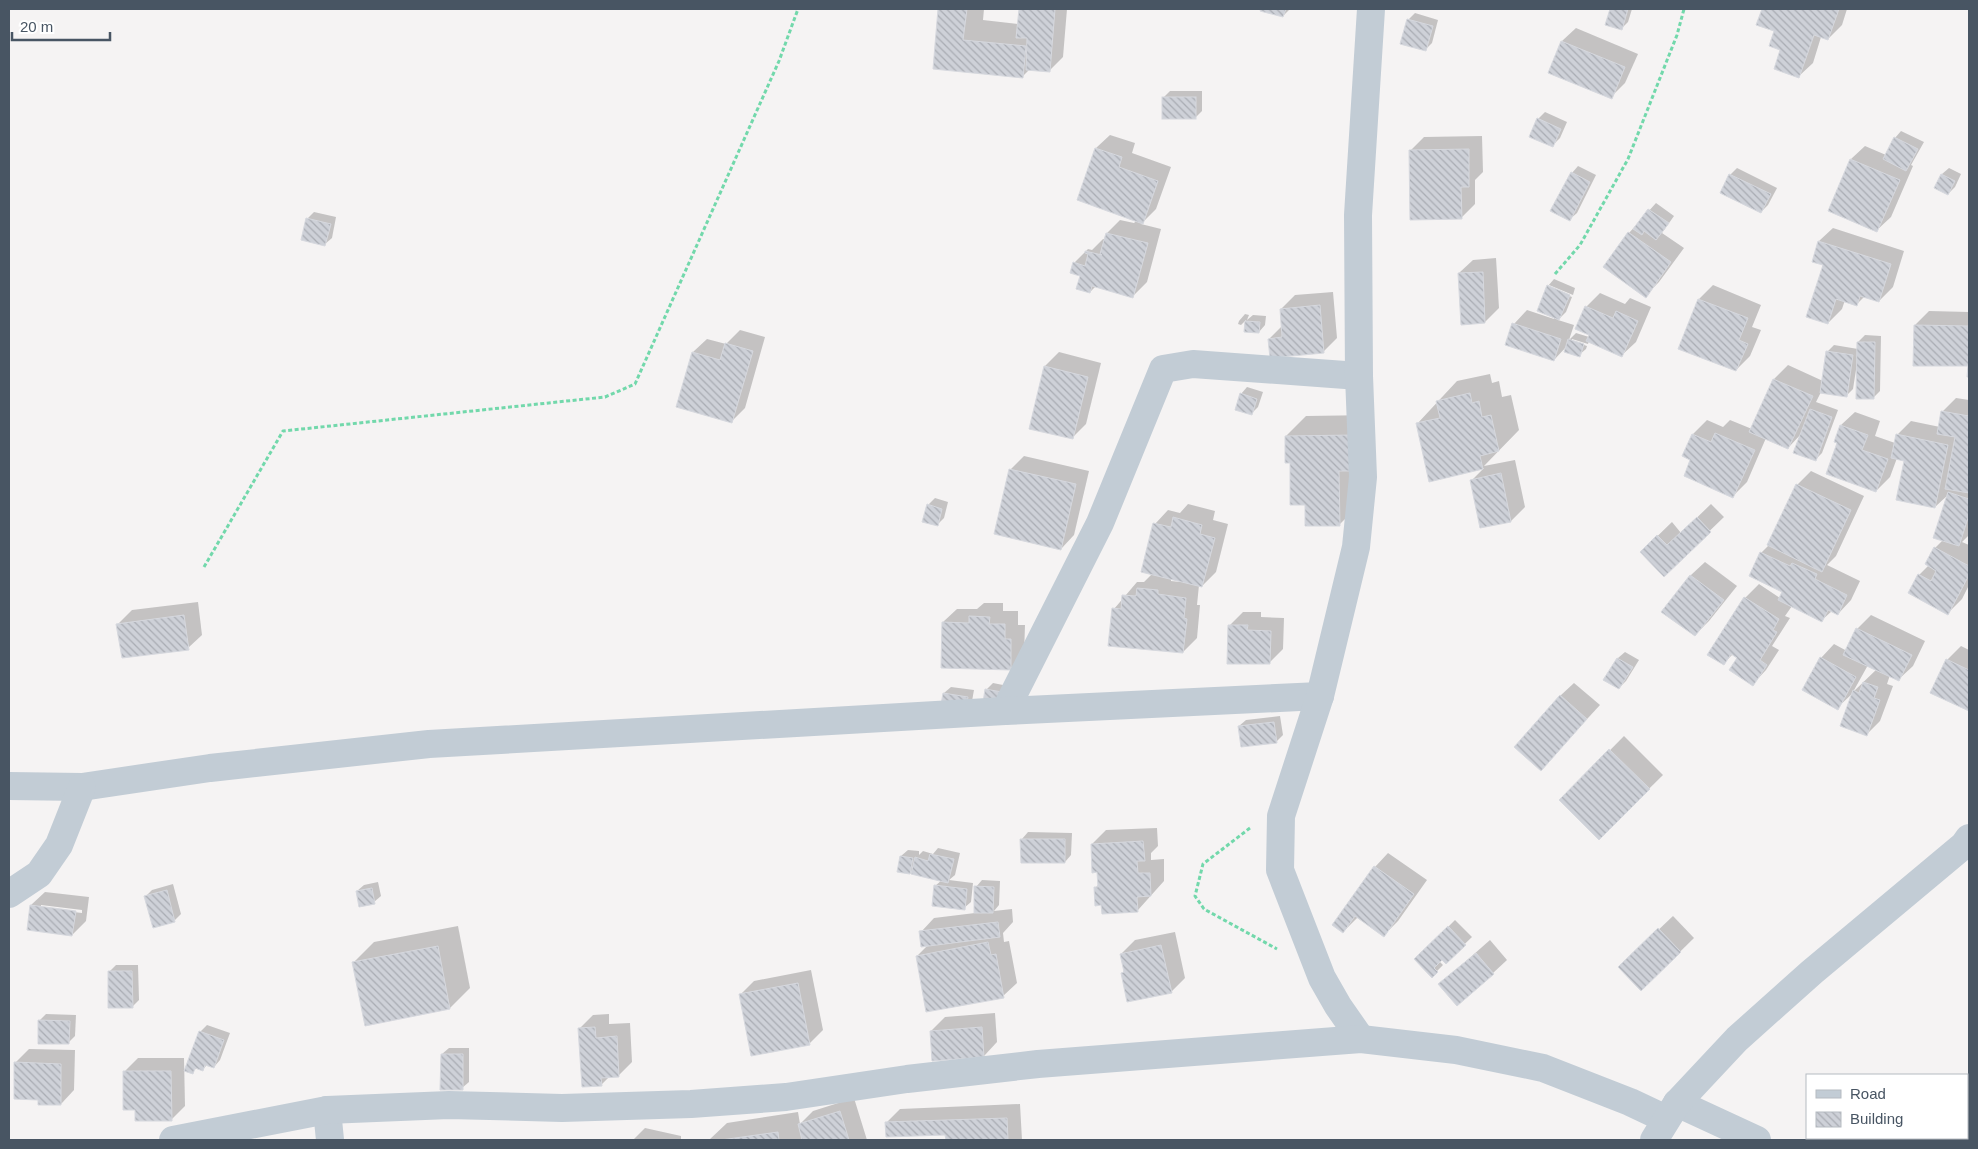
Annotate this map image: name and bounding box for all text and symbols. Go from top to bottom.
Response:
scale bar [12,10,110,42]
text: 20 m [20,18,53,35]
legend [1806,1074,1968,1139]
text: Road [1850,1085,1886,1102]
text: Building [1850,1110,1903,1127]

